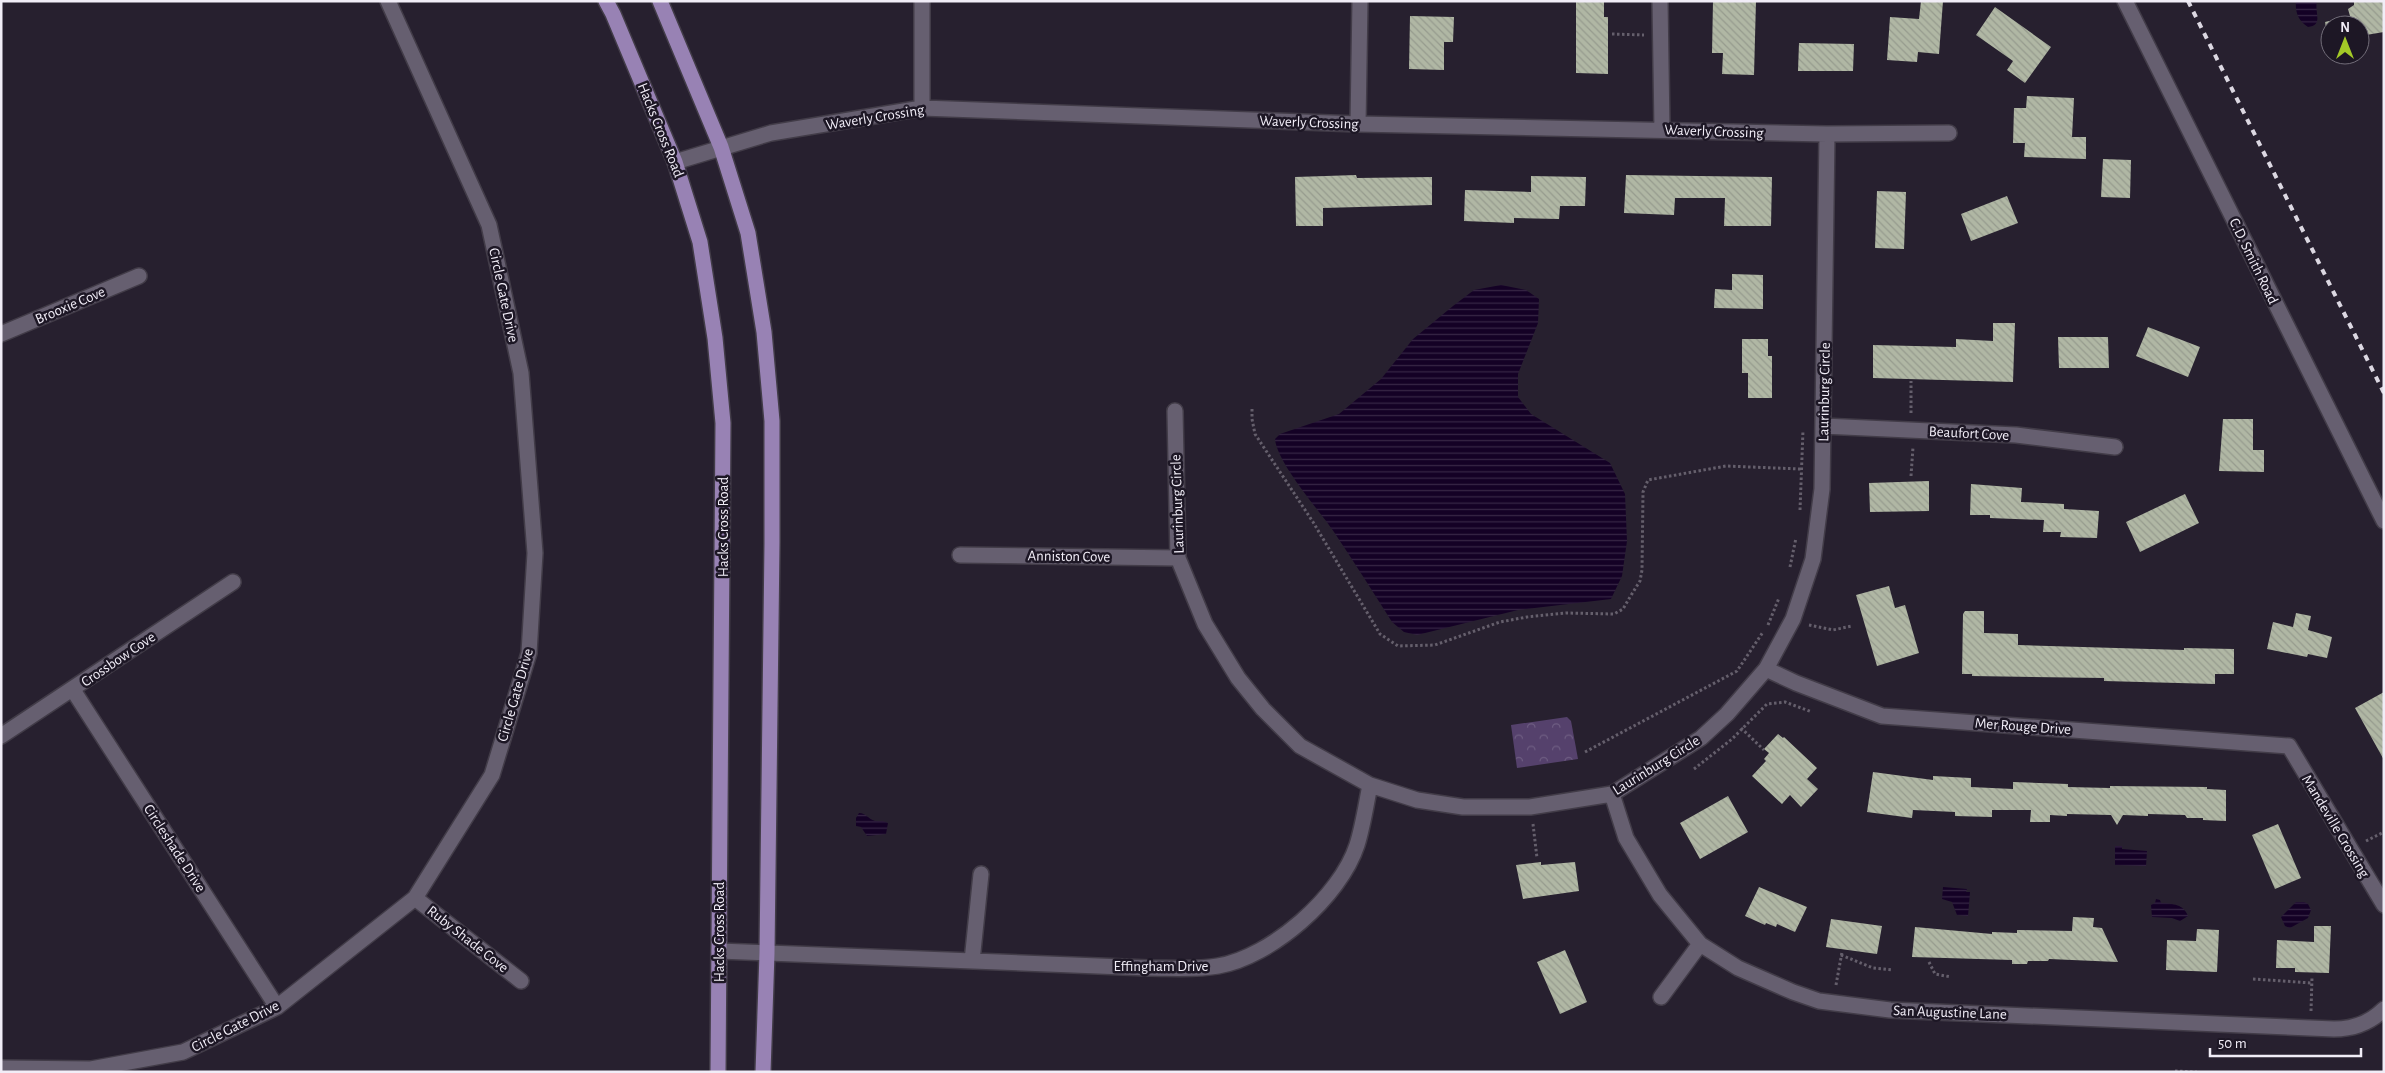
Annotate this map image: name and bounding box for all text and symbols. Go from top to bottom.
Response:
north arrow [2320,15,2370,65]
text: N [2340,21,2350,35]
street label: Hacks Cross Road [635,81,686,180]
street label: Waverly Crossing [825,102,926,133]
street label: Waverly Crossing [1259,113,1360,132]
street label: Waverly Crossing [1664,122,1765,141]
street label: C.D. Smith Road [2226,216,2281,307]
street label: Circle Gate Drive [486,247,521,344]
street label: Brooxie Cove [33,284,107,327]
street label: Laurinburg Circle [1816,342,1833,442]
street label: Beaufort Cove [1928,424,2010,443]
street label: Laurinburg Circle [1168,454,1187,554]
street label: Hacks Cross Road [716,476,731,577]
street label: Anniston Cove [1027,548,1111,565]
street label: Crossbow Cove [78,629,158,690]
street label: Circle Gate Drive [495,647,536,743]
street label: Mer Rouge Drive [1974,716,2072,737]
street label: Laurinburg Circle [1610,733,1702,798]
street label: Mandeville Crossing [2299,772,2373,881]
street label: Circleshade Drive [141,802,208,895]
street label: Hacks Cross Road [712,881,727,982]
street label: Ruby Shade Cove [424,903,511,976]
street label: Effingham Drive [1113,959,1209,974]
street label: Circle Gate Drive [189,998,282,1055]
street label: San Augustine Lane [1893,1003,2007,1022]
scale bar [2210,1026,2361,1058]
text: 50 m [2218,1036,2247,1051]

